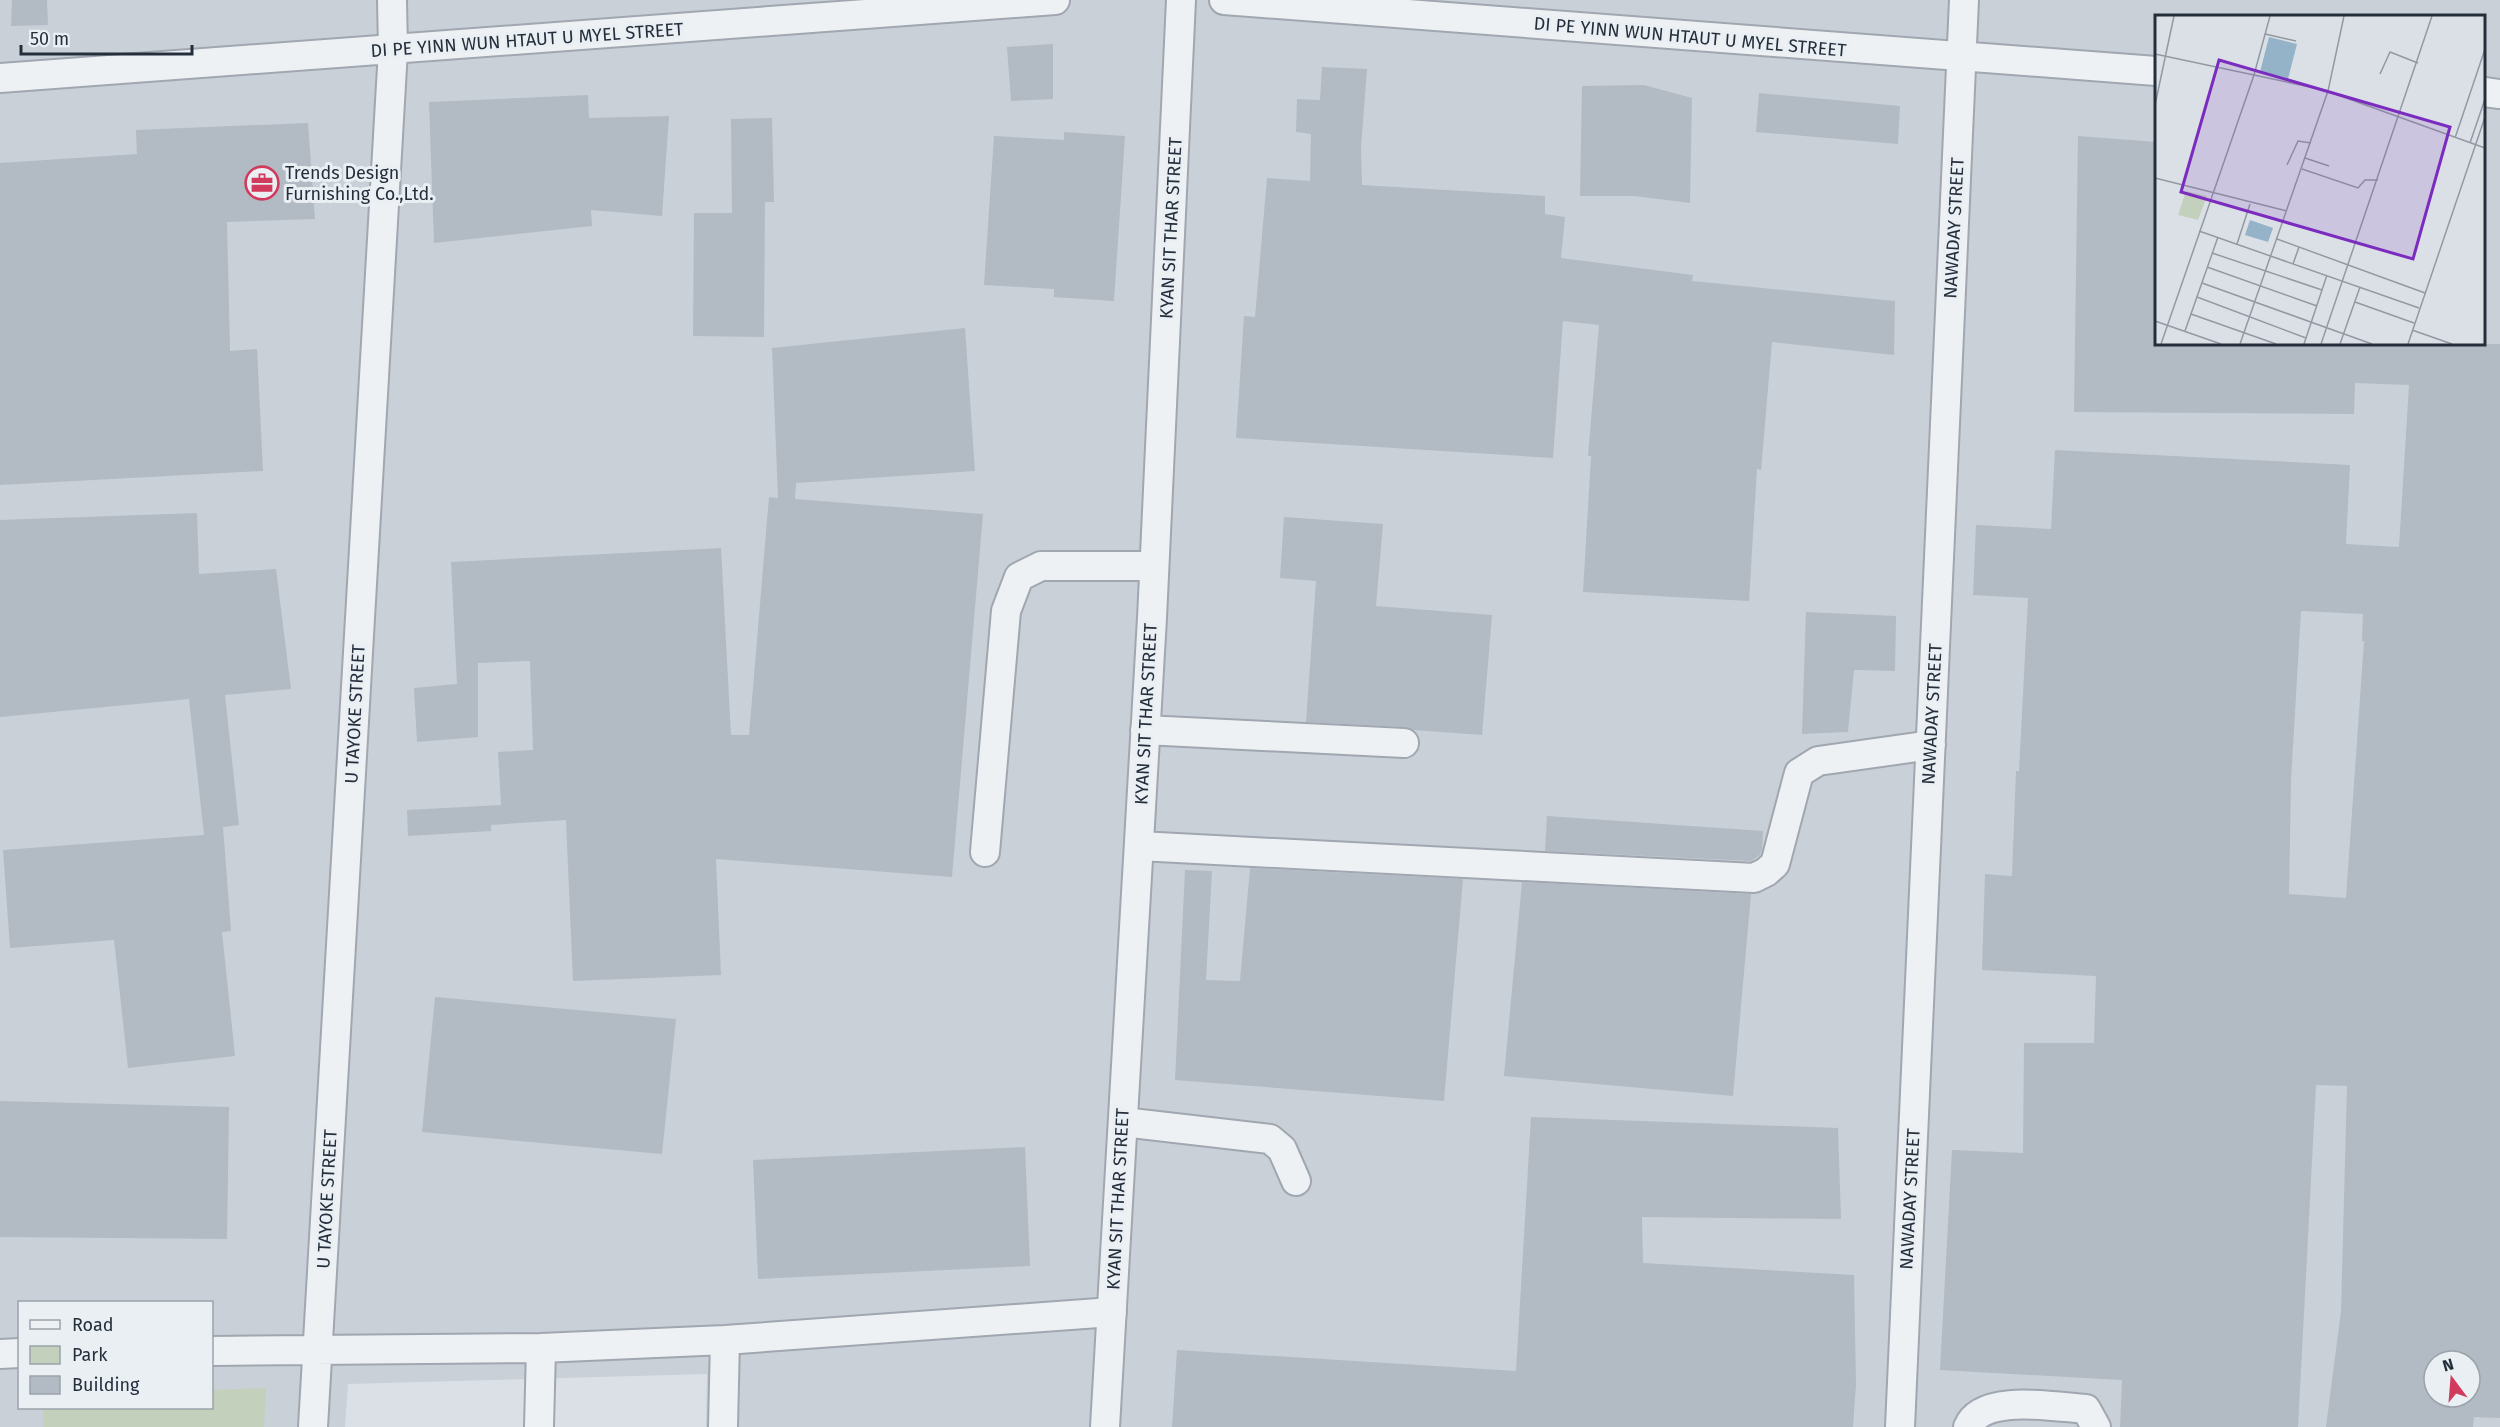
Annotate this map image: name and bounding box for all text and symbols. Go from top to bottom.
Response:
street label: DI PE YINN WUN HTAUT U MYEL STREET [1533,12,1848,62]
inset map [2155,15,2485,345]
scale bar [21,18,192,56]
street label: DI PE YINN WUN HTAUT U MYEL STREET [370,18,685,62]
text: 50 m [30,28,69,50]
street label: KYAN SIT THAR STREET [1155,136,1187,319]
street label: NAWADAY STREET [1939,156,1969,299]
place label: Trends Design Furnishing Co.,Ltd. [285,162,433,205]
office icon: Trends Design Furnishing Co.,Ltd. [244,165,280,201]
street label: KYAN SIT THAR STREET [1130,622,1162,805]
street label: NAWADAY STREET [1917,642,1947,785]
street label: U TAYOKE STREET [340,643,370,784]
street label: KYAN SIT THAR STREET [1102,1107,1134,1290]
street label: NAWADAY STREET [1895,1127,1925,1270]
street label: U TAYOKE STREET [312,1128,342,1269]
legend [18,1301,213,1409]
text: Road [72,1314,114,1336]
text: Park [72,1344,108,1366]
north arrow [2422,1349,2482,1409]
text: N [2440,1354,2456,1376]
text: Building [72,1374,140,1396]

